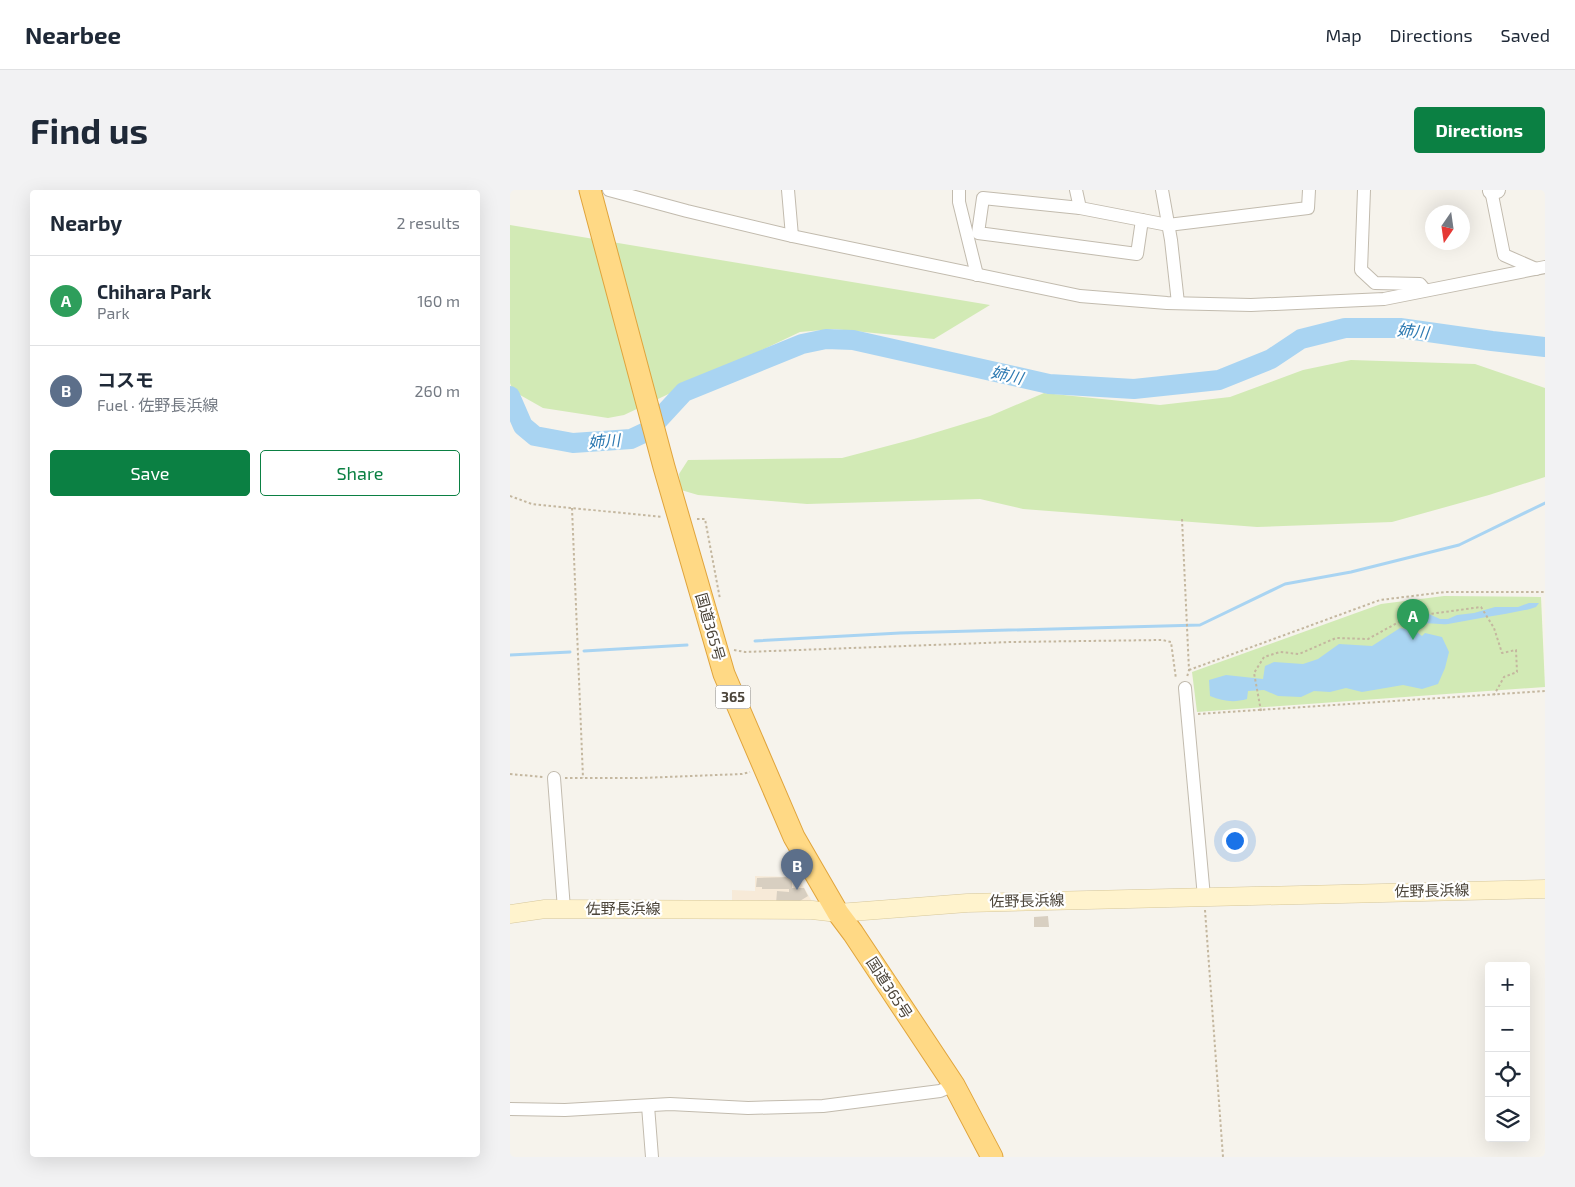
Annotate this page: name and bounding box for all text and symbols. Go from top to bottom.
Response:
text: Nearbee [25,20,121,49]
text: Map [1325,24,1362,46]
text: Directions [1390,24,1473,46]
text: Saved [1501,24,1550,46]
button: Directions [1414,107,1545,153]
text: Find us [30,109,148,151]
north arrow [1425,205,1470,250]
text: Nearby [50,210,122,235]
text: 2 results [397,213,460,232]
text: Chihara Park [97,280,211,303]
text: A [61,291,71,310]
text: 160 m [417,291,460,310]
text: Park [97,303,130,322]
water label: 姉川 [1396,319,1432,342]
water label: 姉川 [989,362,1027,388]
text: コスモ [97,368,154,391]
text: B [61,381,71,400]
text: 260 m [415,381,460,400]
text: Fuel · 佐野長浜線 [97,395,218,414]
water label: 姉川 [587,430,623,451]
button: Save [50,450,250,496]
button: Share [260,450,460,496]
street label: 国道365号 [693,591,729,663]
pin: A [1397,599,1429,640]
road number: 365 [716,686,750,708]
your location [1222,828,1248,854]
pin: B [781,849,813,890]
street label: 佐野長浜線 [1394,880,1470,900]
street label: 佐野長浜線 [989,890,1065,910]
street label: 佐野長浜線 [585,899,661,917]
street label: 国道365号 [863,953,916,1022]
map controls [1485,962,1530,1142]
button: + [1485,962,1530,1007]
button: − [1485,1007,1530,1052]
button: locate [1485,1052,1530,1097]
button: layers [1485,1097,1530,1142]

